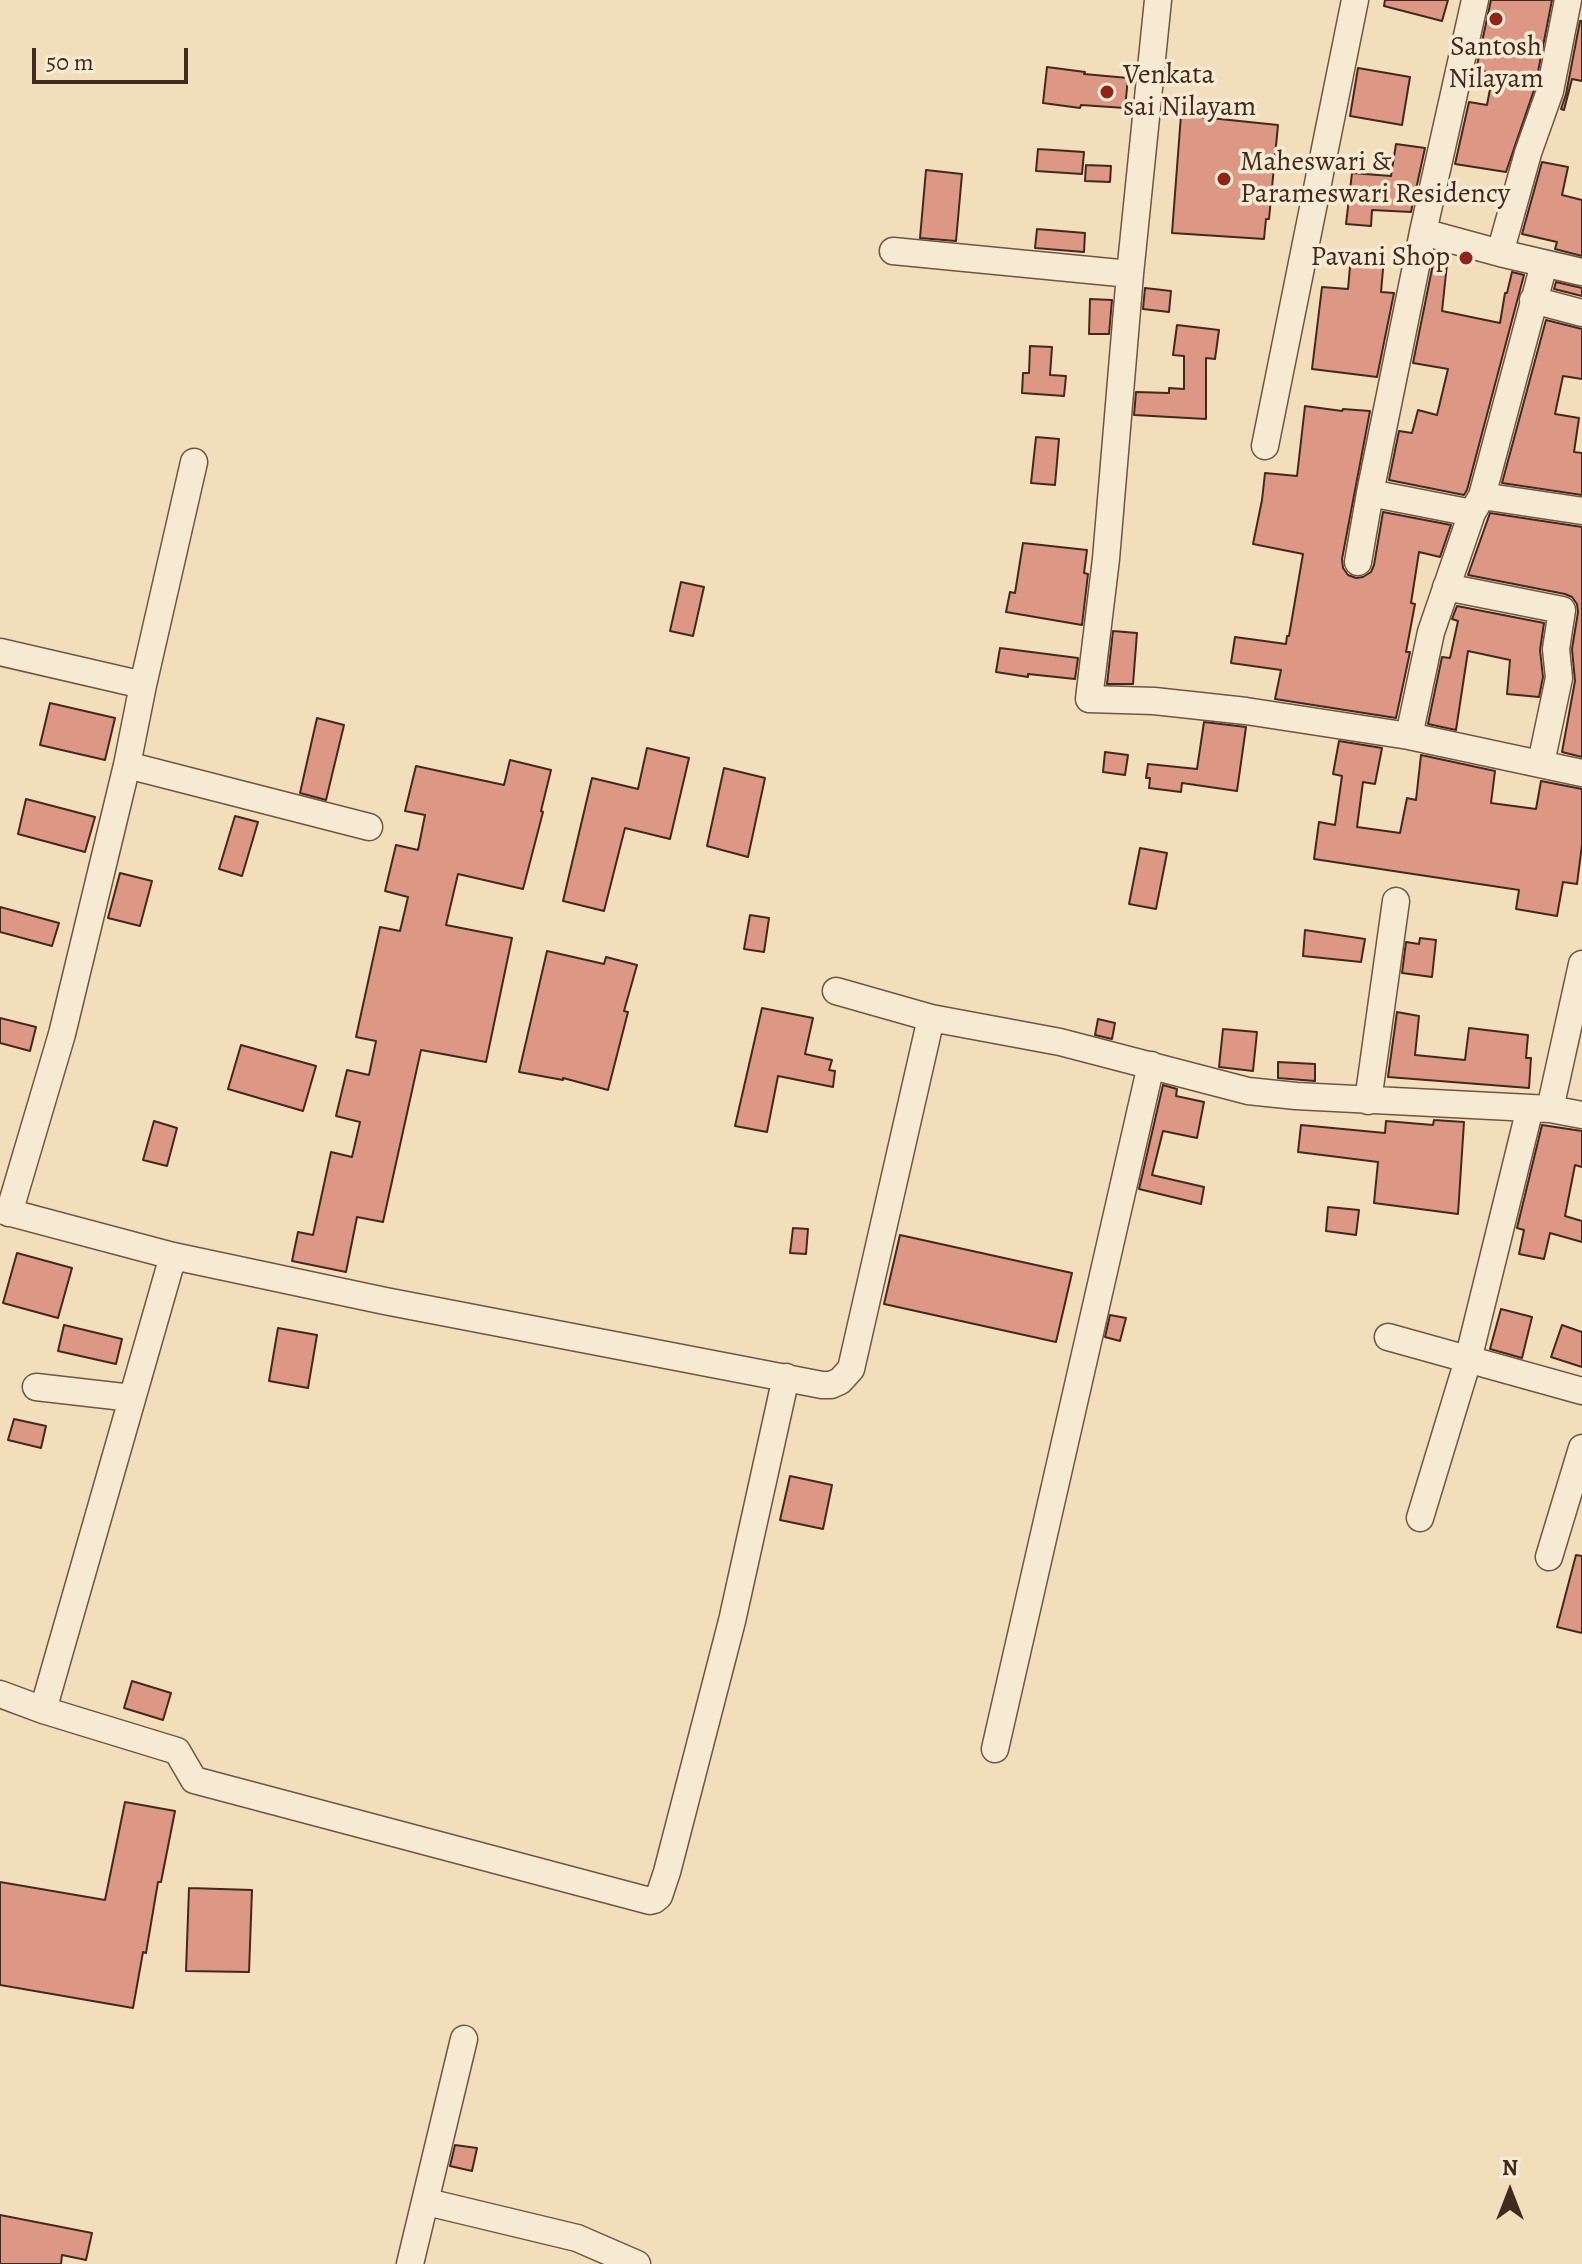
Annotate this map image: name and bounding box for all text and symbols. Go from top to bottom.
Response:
marker: Santosh Nilayam [1487,10,1505,28]
place label: Santosh Nilayam [1448,31,1544,97]
scale bar [36,32,192,82]
text: 50 m [46,46,94,78]
place label: Venkata sai Nilayam [1123,59,1256,125]
marker: Venkata sai Nilayam [1098,83,1116,101]
place label: Maheswari & Parameswari Residency [1240,146,1510,212]
marker: Maheswari & Parameswari Residency [1215,170,1233,188]
place label: Pavani Shop [1311,241,1450,275]
marker: Pavani Shop [1457,249,1475,267]
north arrow [1470,2152,1550,2232]
text: N [1502,2153,1518,2183]

